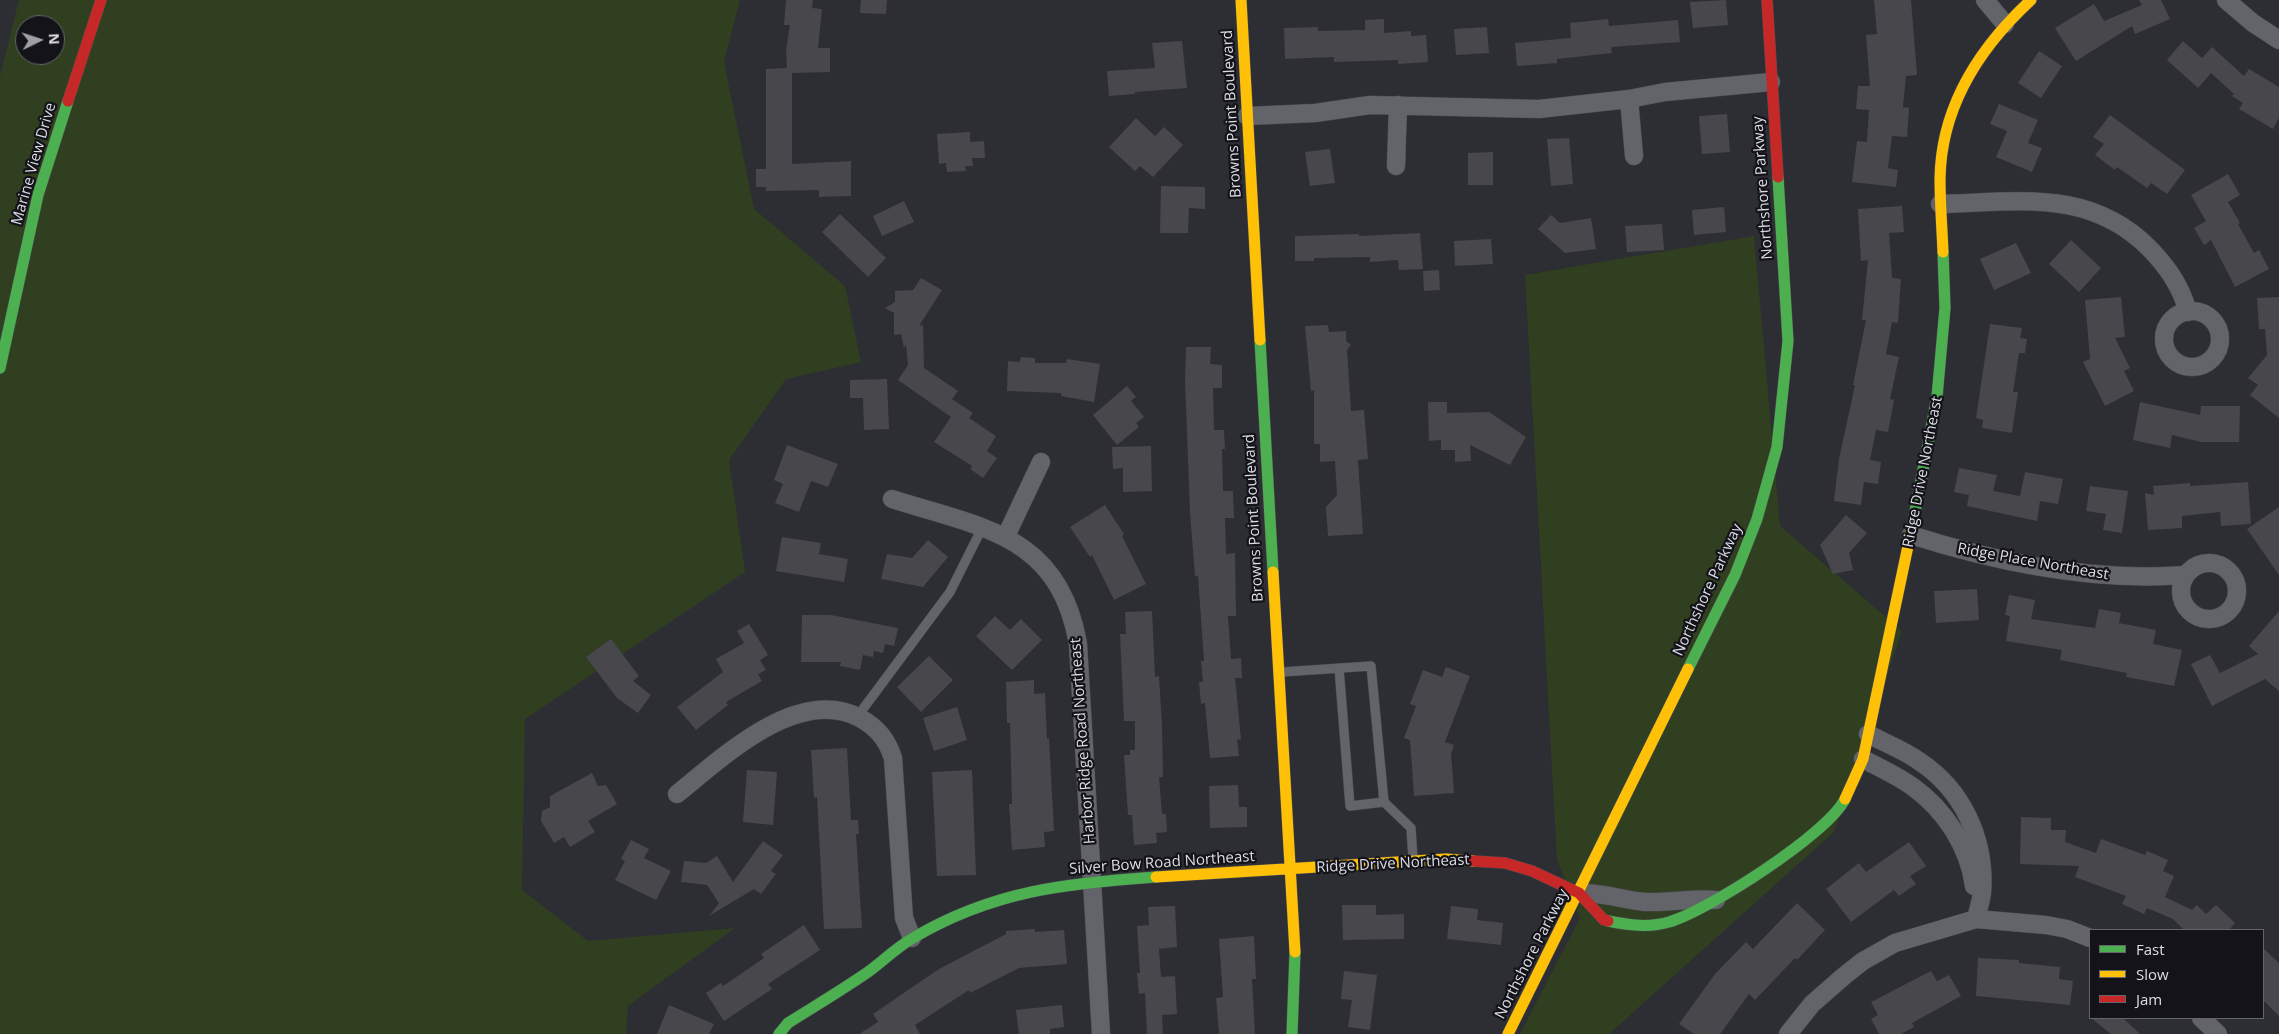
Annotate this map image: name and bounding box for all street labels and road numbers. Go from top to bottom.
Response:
street label: Browns Point Boulevard [1219,30,1245,198]
street label: Marine View Drive [8,101,60,227]
street label: Northshore Parkway [1749,116,1777,260]
street label: Ridge Drive Northeast [1900,395,1946,549]
street label: Browns Point Boulevard [1241,434,1267,602]
street label: Northshore Parkway [1669,521,1747,659]
street label: Ridge Place Northeast [1956,540,2110,584]
street label: Harbor Ridge Road Northeast [1067,637,1099,845]
street label: Silver Bow Road Northeast [1069,848,1255,878]
street label: Ridge Drive Northeast [1316,851,1470,877]
street label: Northshore Parkway [1491,886,1573,1022]

